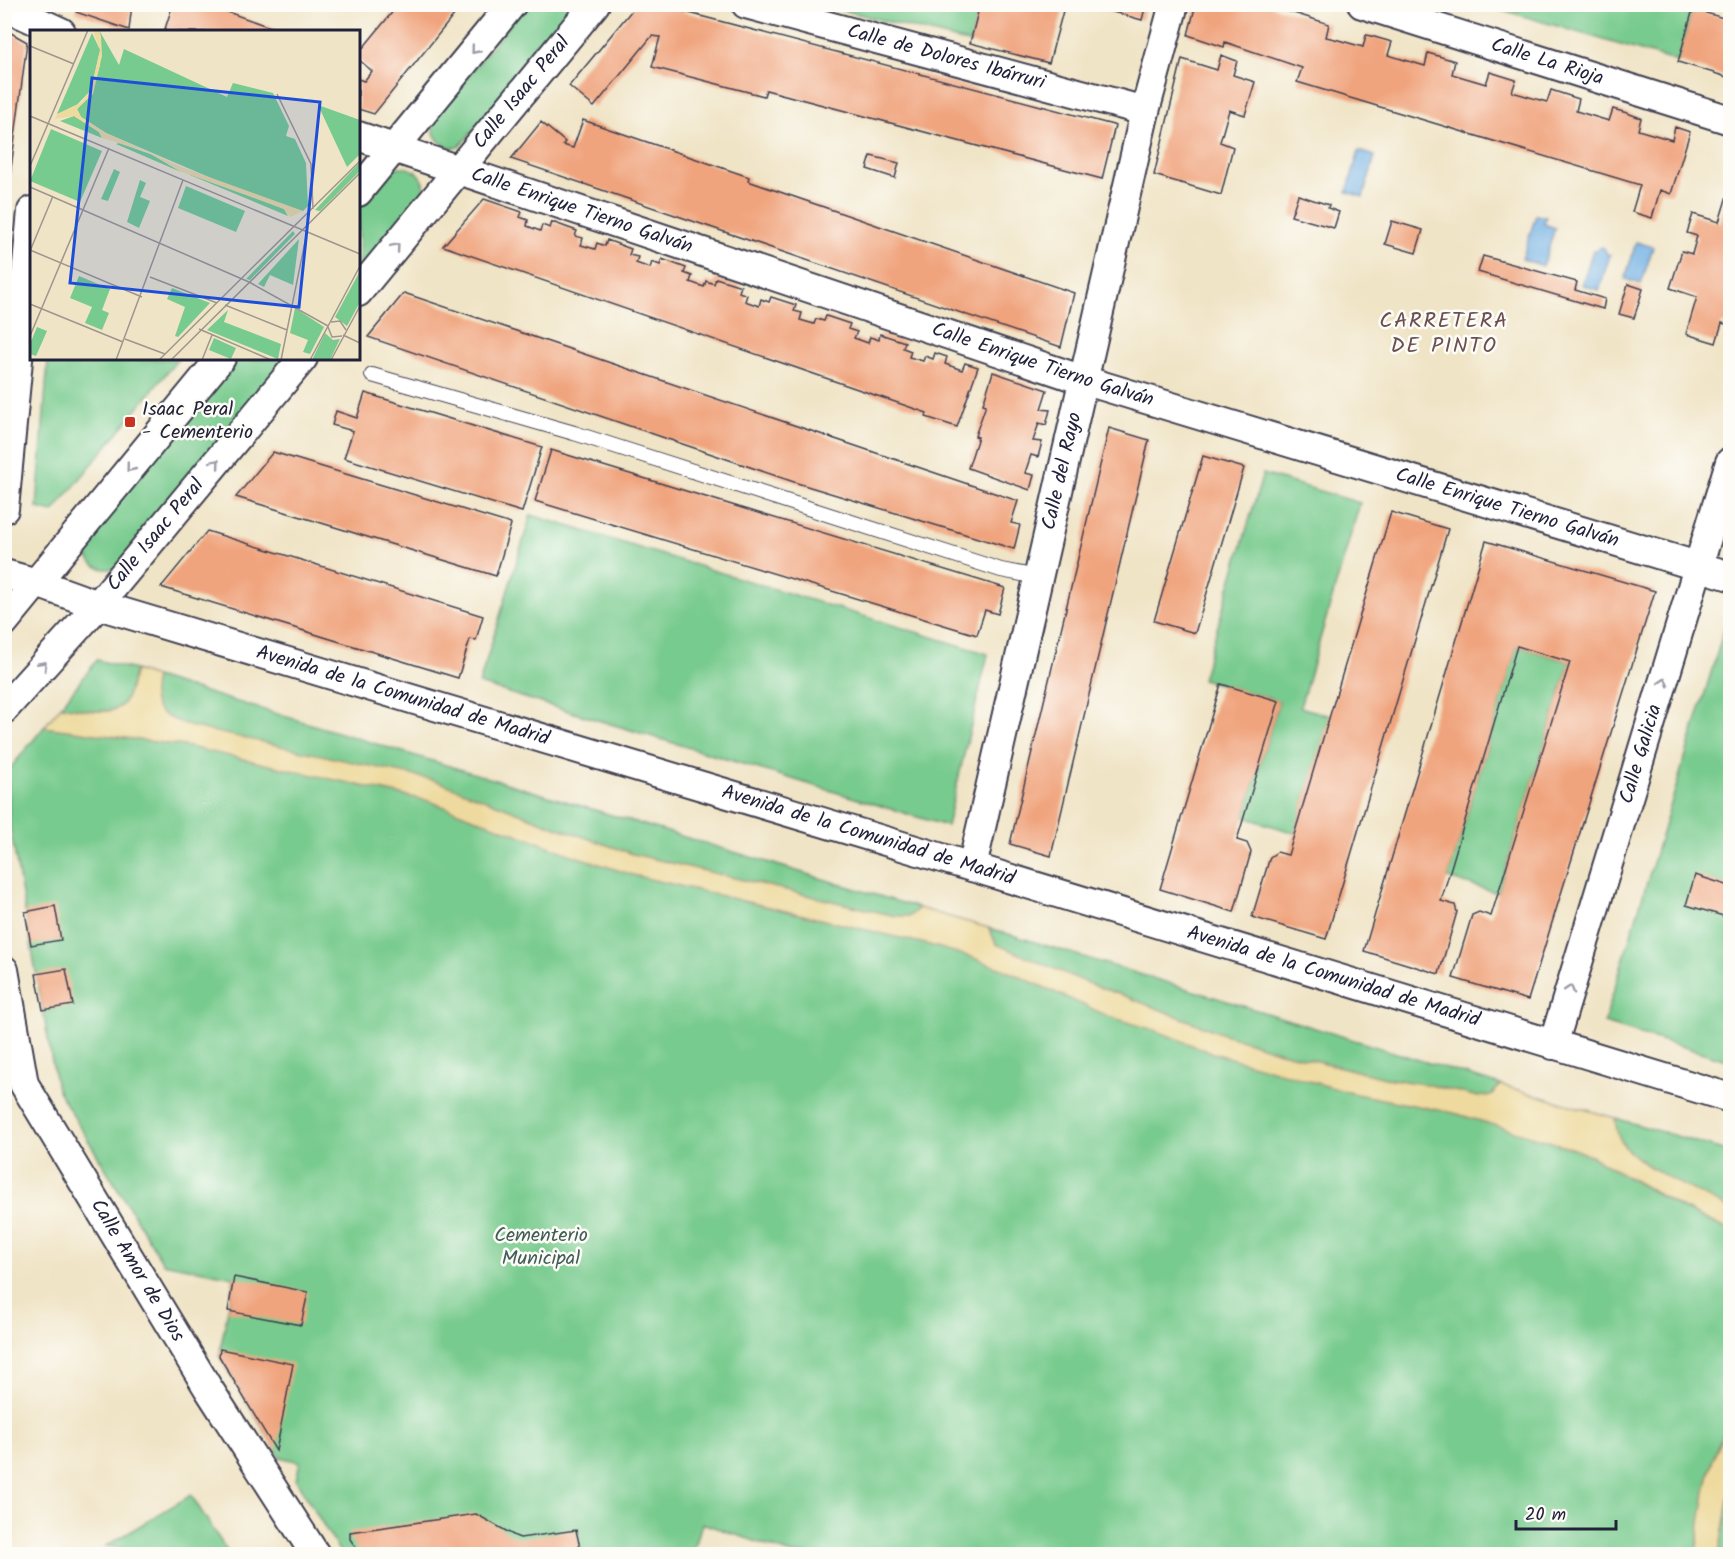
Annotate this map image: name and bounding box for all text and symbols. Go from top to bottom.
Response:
street label: Calle de Dolores Ibárruri [843,16,1050,100]
street label: Calle Isaac Peral [465,29,579,157]
inset map [30,30,360,360]
street label: Calle La Rioja [1487,30,1607,95]
one-way arrow [471,43,482,54]
street label: Calle Enrique Tierno Galván [467,159,697,263]
one-way arrow [389,243,400,254]
district label: CARRETERA DE PINTO [1379,304,1509,364]
street label: Calle Enrique Tierno Galván [927,314,1158,417]
place label: Isaac Peral - Cementerio [142,394,253,449]
street label: Calle del Rayo [1034,409,1092,533]
marker: Isaac Peral - Cementerio [123,415,137,429]
one-way arrow [209,459,220,470]
street label: Calle Enrique Tierno Galván [1391,459,1623,557]
one-way arrow [126,462,137,473]
street label: Calle Isaac Peral [99,471,213,599]
street label: Avenida de la Comunidad de Madrid [252,637,554,756]
one-way arrow [36,661,47,672]
one-way arrow [1657,677,1669,688]
street label: Calle Galicia [1611,700,1672,808]
street label: Avenida de la Comunidad de Madrid [718,777,1020,895]
street label: Avenida de la Comunidad de Madrid [1183,917,1485,1037]
one-way arrow [1563,984,1575,995]
street label: Calle Amor de Dios [81,1193,193,1349]
park label: Cementerio Municipal [494,1220,588,1275]
scale bar [1516,1493,1616,1531]
text: 20 m [1525,1501,1566,1530]

